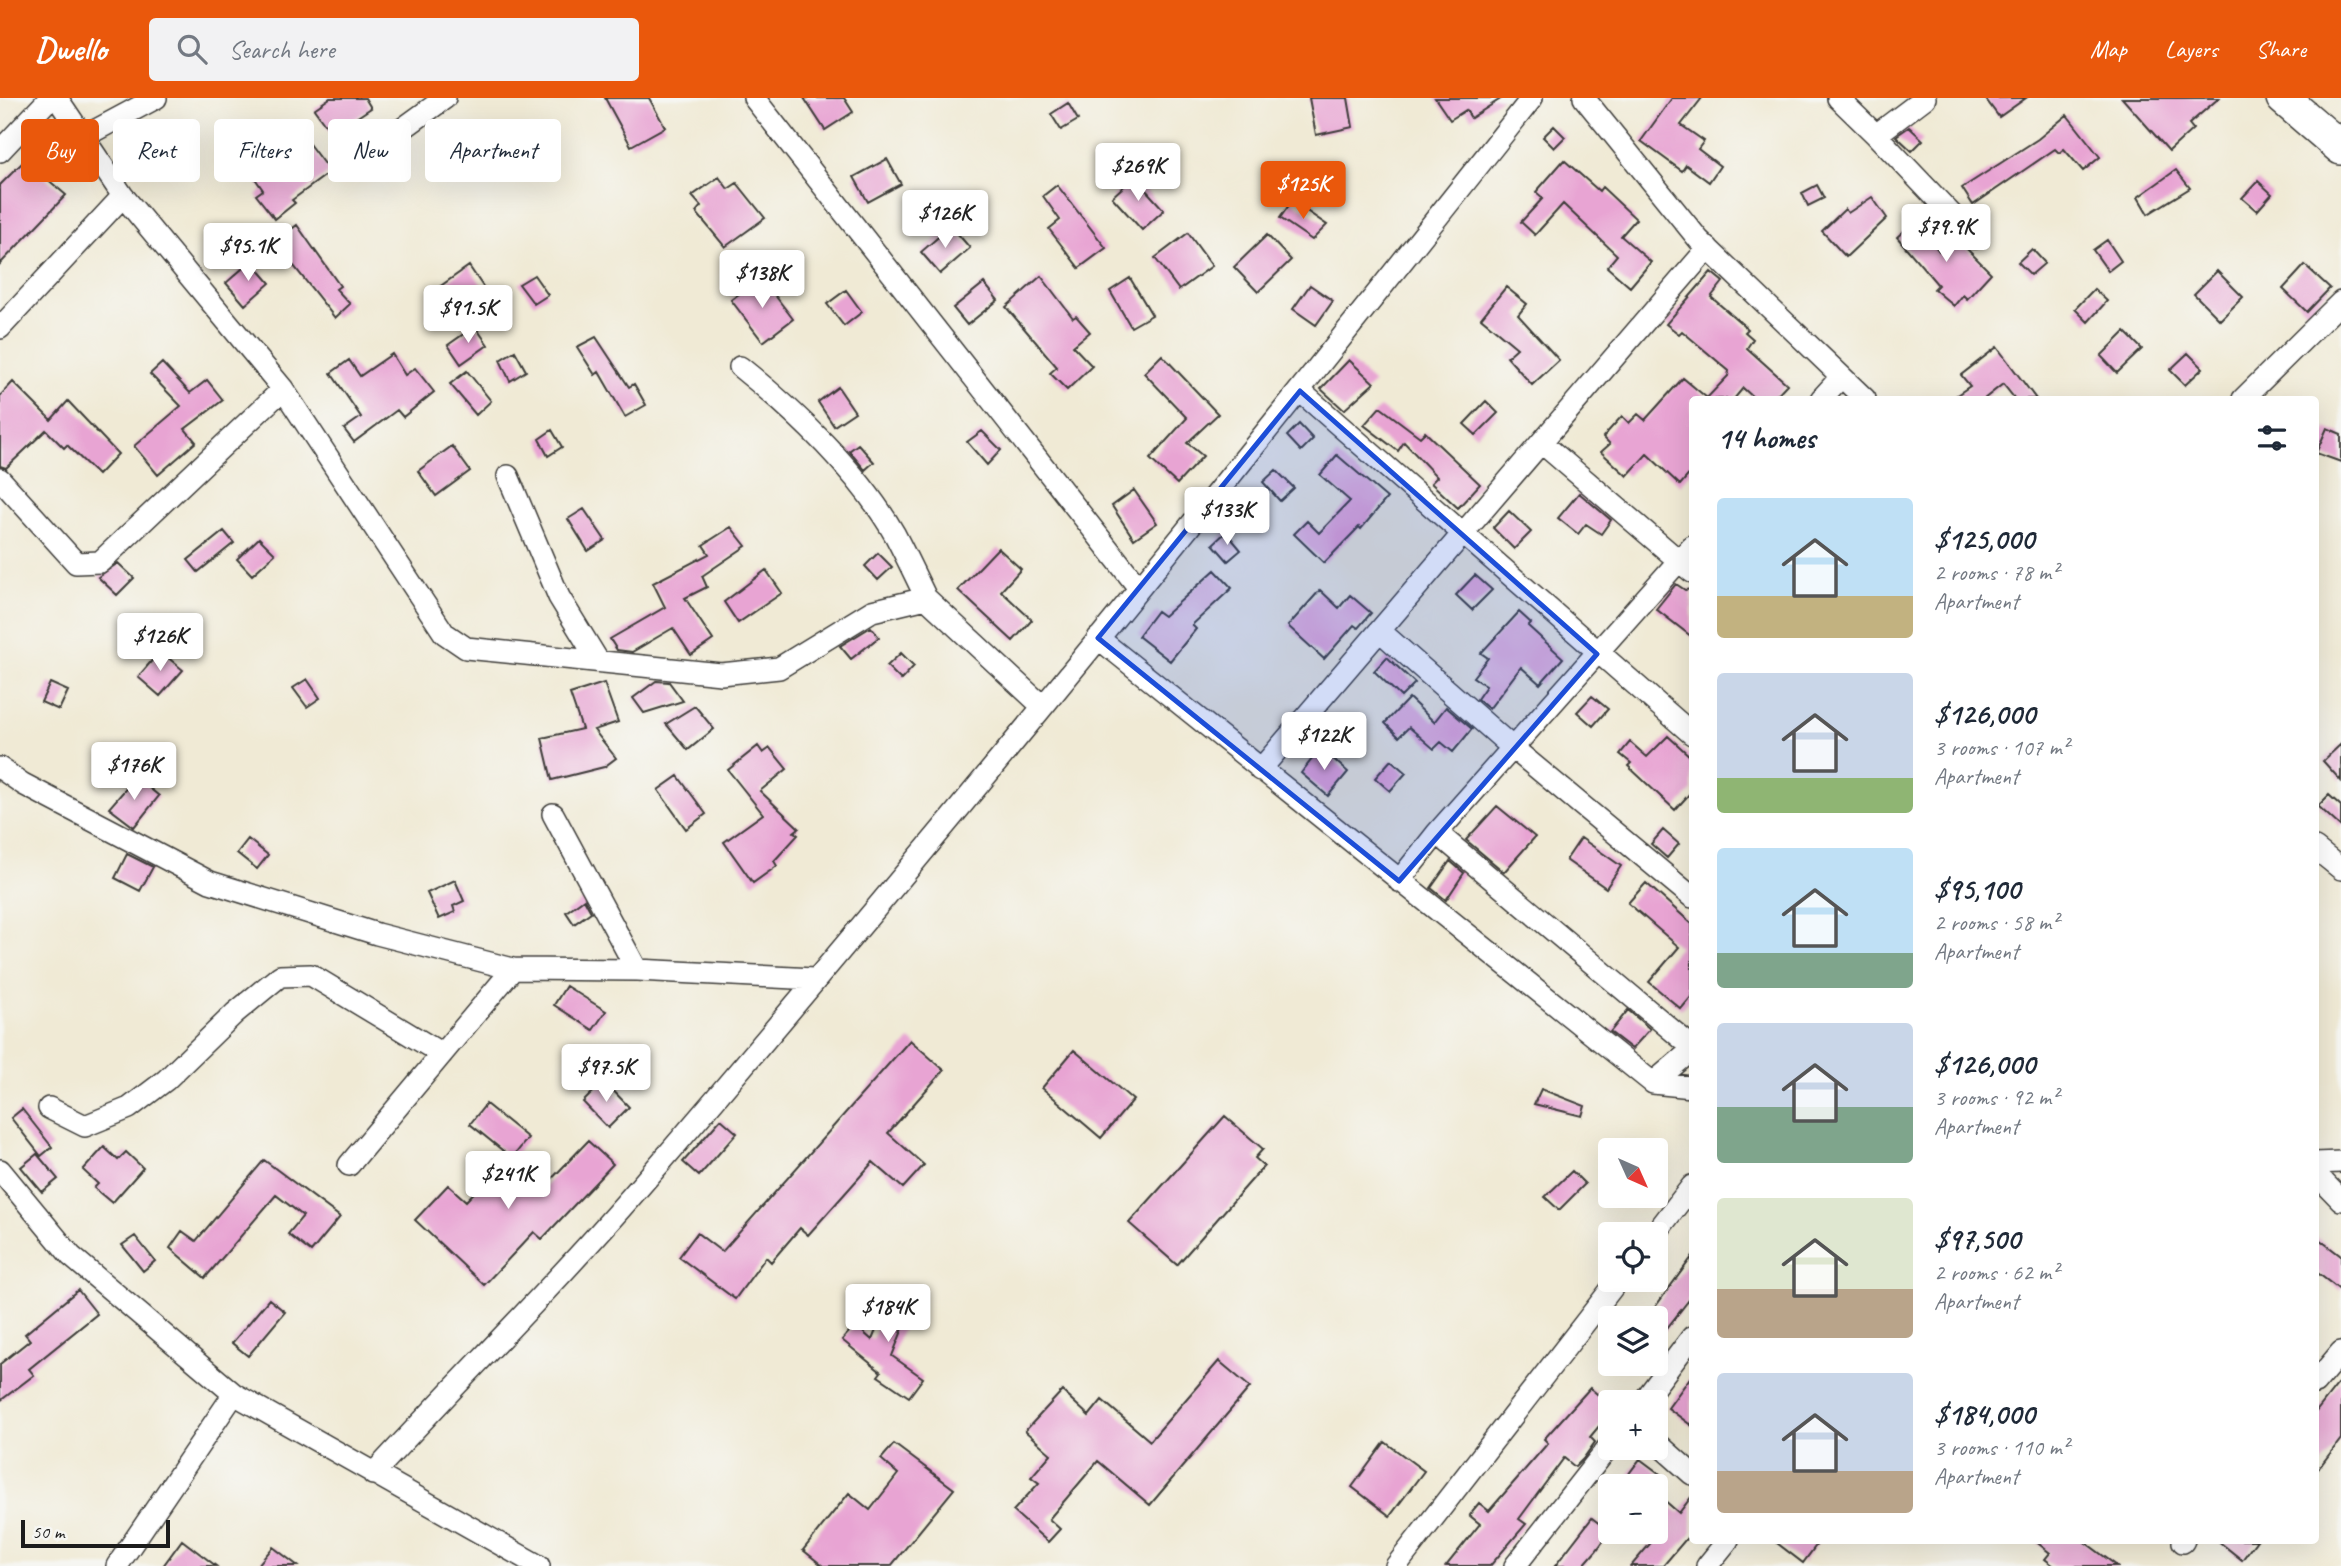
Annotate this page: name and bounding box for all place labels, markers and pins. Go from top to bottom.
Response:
pin: $269K [1089,144,1187,203]
pin: $125K [1254,162,1352,221]
pin: $126K [896,190,994,250]
pin: $79.9K [1889,204,2003,264]
pin: $95.1K [191,223,305,283]
pin: $138K [713,250,811,310]
pin: $91.5K [411,286,525,345]
pin: $133K [1178,488,1276,547]
pin: $126K [111,614,209,673]
pin: $122K [1275,712,1373,772]
pin: $176K [85,742,183,802]
pin: $97.5K [549,1044,663,1104]
pin: $241K [459,1152,557,1211]
pin: $184K [839,1284,937,1344]

